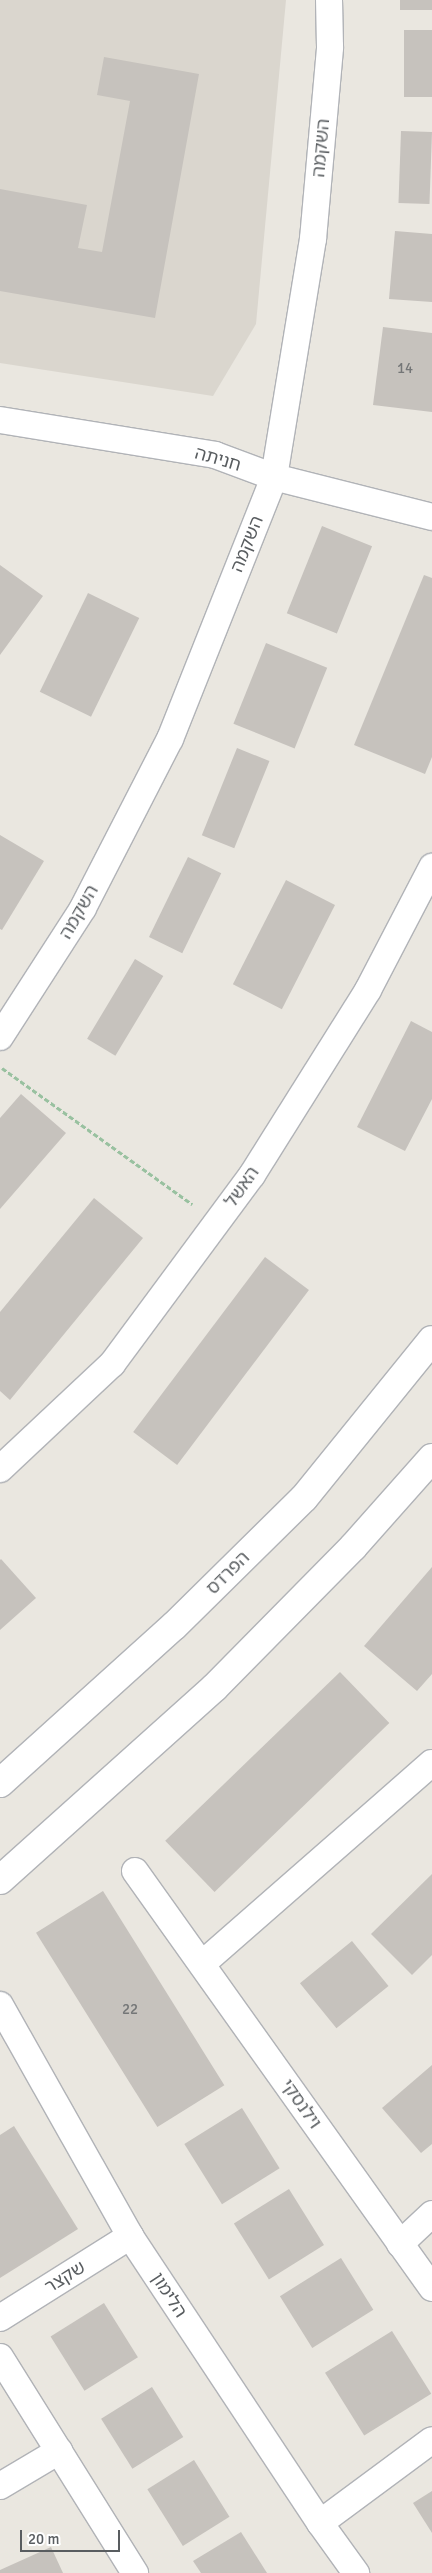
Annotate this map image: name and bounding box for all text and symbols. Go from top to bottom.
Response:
street label: השקמה [308,118,334,178]
house number: 14 [397,360,413,378]
street label: חניתה [192,442,244,476]
street label: השקמה [226,513,268,575]
street label: השקמה [55,881,103,943]
street label: האשל [220,1162,264,1212]
street label: הפרדס [202,1547,254,1599]
house number: 22 [122,2001,138,2019]
street label: וילנסקי [276,2075,326,2133]
street label: שקצר [41,2256,89,2298]
street label: הלימון [147,2269,191,2321]
scale bar [22,2520,122,2552]
text: 20 m [28,2530,59,2548]

